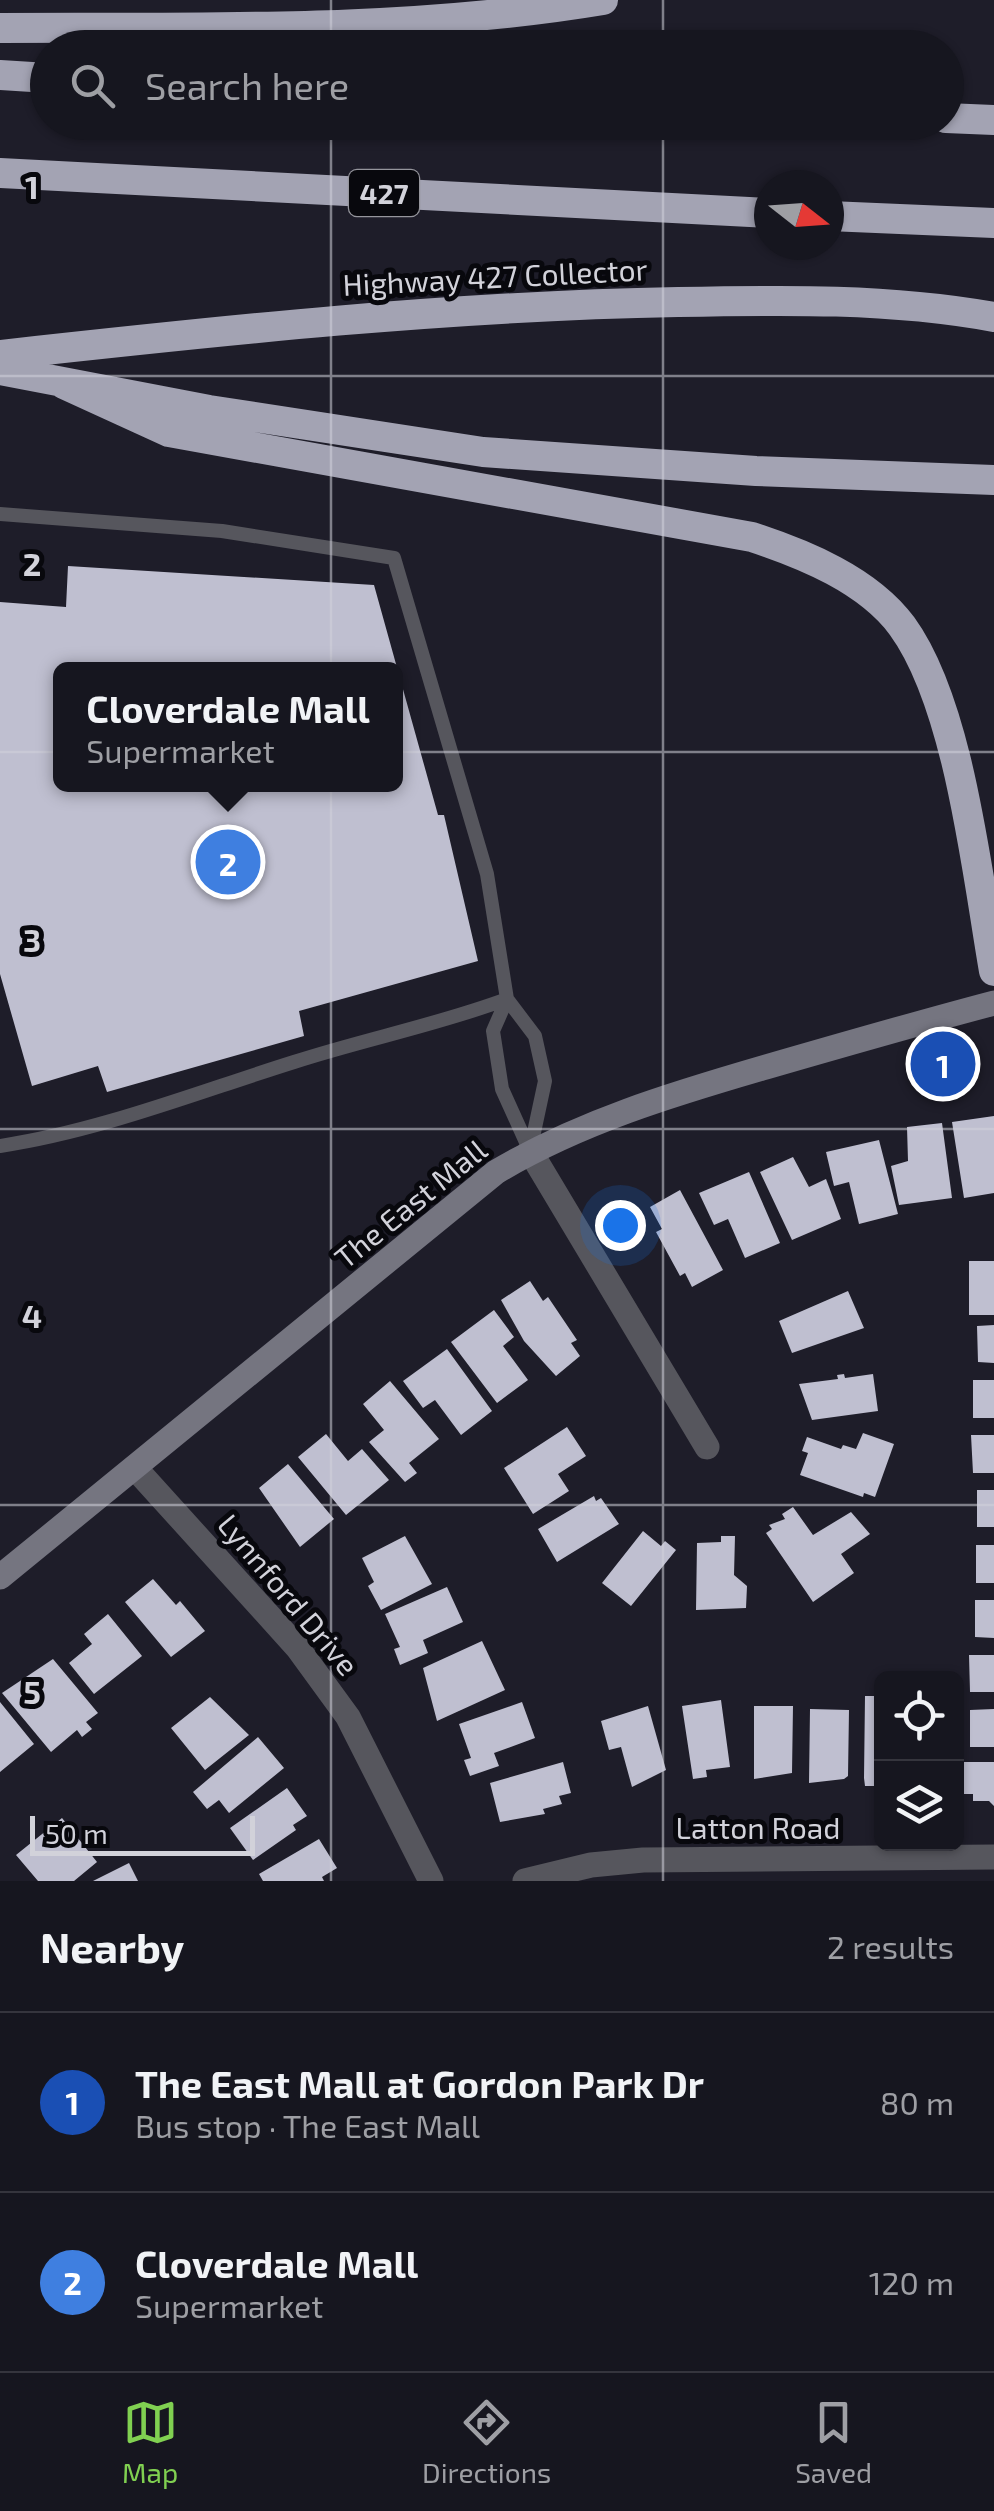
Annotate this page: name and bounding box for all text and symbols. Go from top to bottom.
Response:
search box [30,30,964,140]
icon: search [65,58,120,113]
text: Search here [145,62,349,108]
text: 1 [25,167,39,205]
road number: 427 [349,170,419,216]
north arrow [754,170,844,260]
street label: Highway 427 Collector [342,250,648,302]
text: 2 [23,544,41,582]
popup [53,662,403,792]
text: Cloverdale Mall [86,685,370,731]
text: Supermarket [86,731,275,769]
pin: 2 [196,824,260,900]
text: 3 [23,920,41,958]
pin: 1 [910,1026,976,1102]
street label: The East Mall [327,1131,493,1275]
your location [595,1200,646,1251]
text: 4 [22,1296,42,1334]
street label: Lynnford Drive [211,1506,367,1682]
map controls [874,1671,964,1851]
button: locate [874,1671,964,1761]
text: 5 [23,1672,41,1710]
button: layers [874,1761,964,1851]
street label: Latton Road [676,1809,841,1845]
scale bar [30,1811,255,1856]
text: 50 m [45,1816,108,1850]
text: Nearby [40,1921,184,1971]
text: 2 results [827,1927,954,1965]
text: The East Mall at Gordon Park Dr [135,2060,704,2106]
text: 1 [66,2083,79,2121]
text: 80 m [880,2083,954,2121]
text: Bus stop · The East Mall [135,2106,480,2144]
text: Cloverdale Mall [135,2240,418,2286]
text: 2 [63,2263,82,2301]
text: 120 m [869,2263,954,2301]
text: Supermarket [135,2286,323,2324]
tab: Map [122,2395,178,2489]
tab: Directions [422,2395,551,2489]
tab: Saved [795,2395,872,2489]

